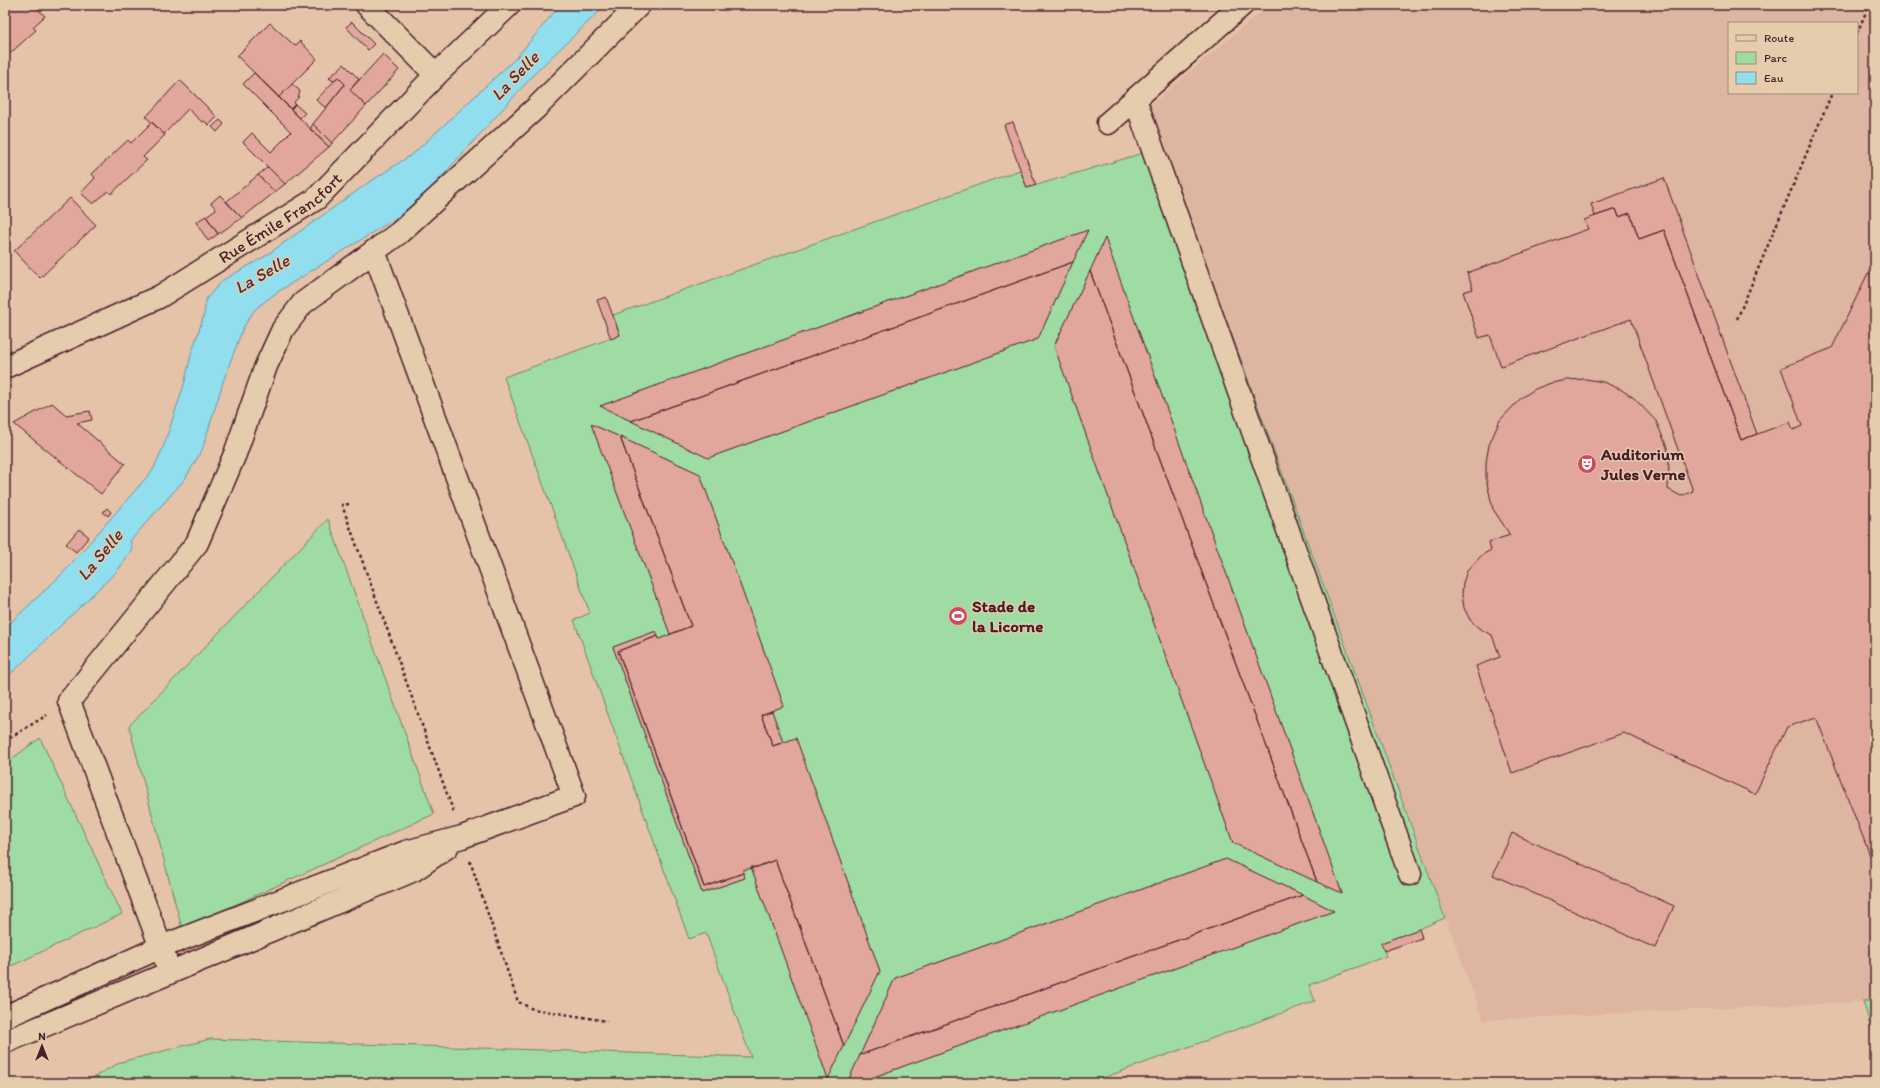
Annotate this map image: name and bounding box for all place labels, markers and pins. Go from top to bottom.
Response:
place label: Auditorium Jules Verne [1600,444,1686,484]
theatre icon: Auditorium Jules Verne [1576,453,1598,475]
place label: Stade de la Licorne [972,596,1043,636]
sports icon: Stade de la Licorne [947,605,969,627]

